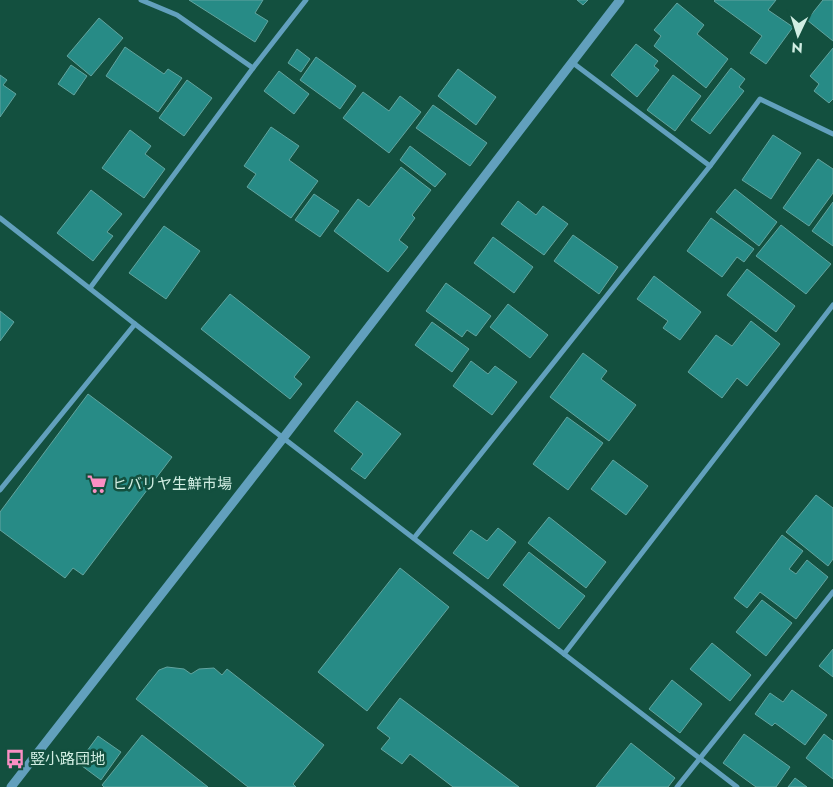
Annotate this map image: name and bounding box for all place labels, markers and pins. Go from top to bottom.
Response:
supermarket icon: ヒバリヤ生鮮市場 [86,473,108,495]
place label: ヒバリヤ生鮮市場 [112,473,232,495]
bus stop icon: 竪小路団地 [4,748,26,770]
place label: 竪小路団地 [30,748,105,770]

